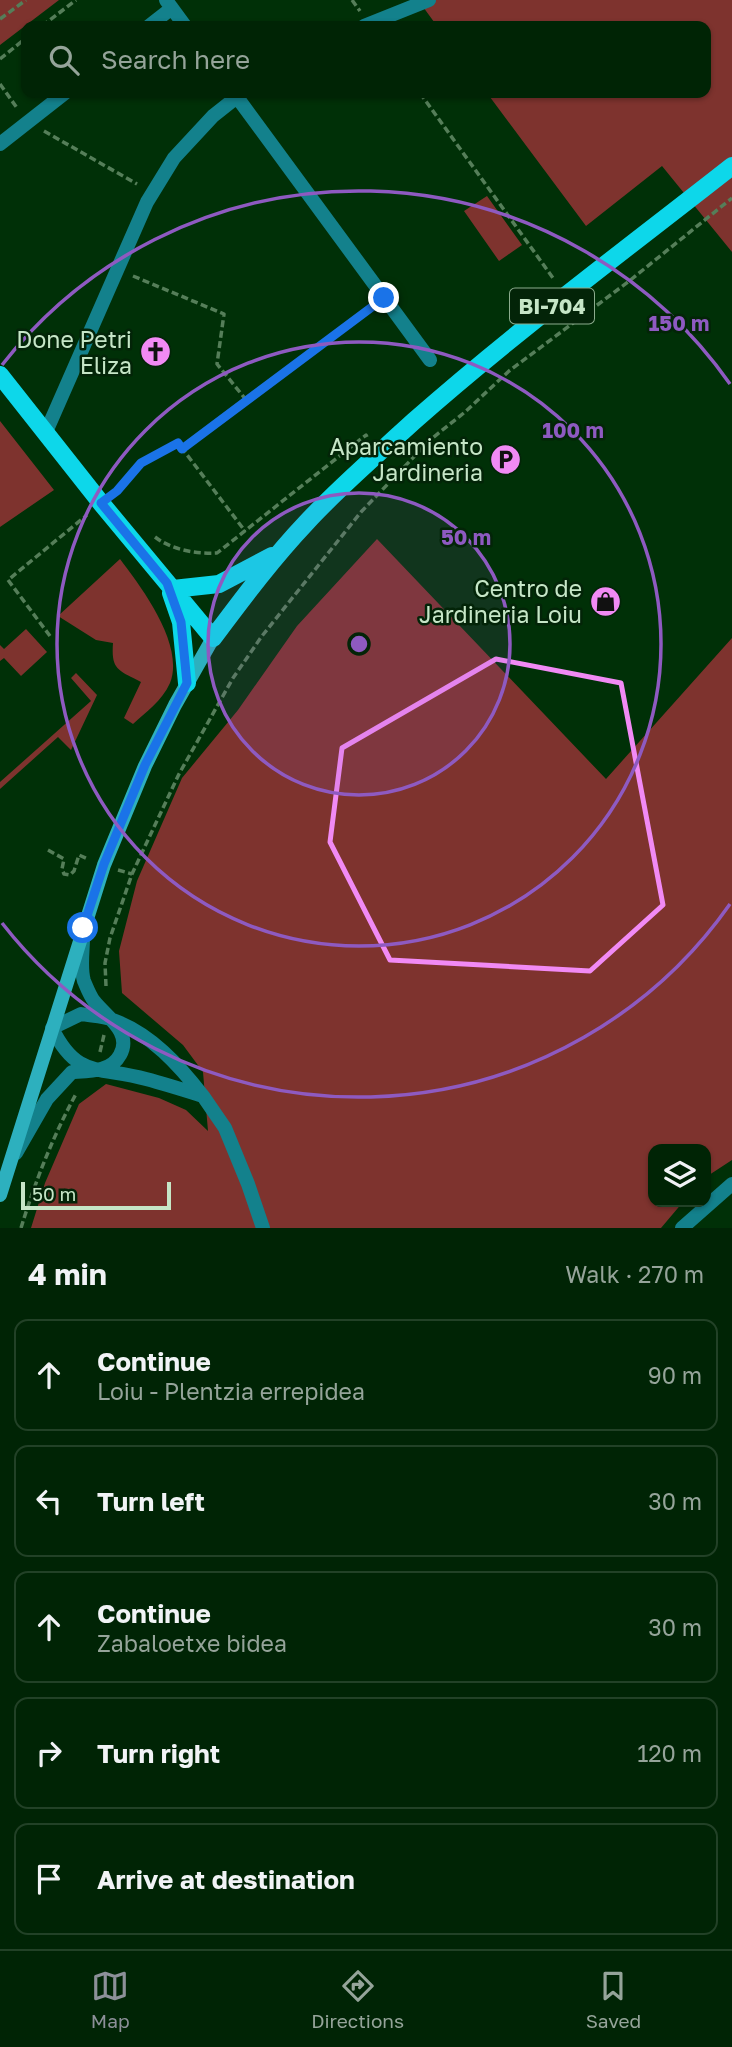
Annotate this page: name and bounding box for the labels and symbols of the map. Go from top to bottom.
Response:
route end [368,282,399,313]
road number: BI-704 [510,288,594,324]
text: 150 m [649,310,709,336]
place label: Done Petri Eliza [16,325,132,379]
church icon: Done Petri Eliza [138,335,172,369]
text: 100 m [542,417,604,443]
place label: Aparcamiento Jardineria [329,432,483,486]
parking icon: Aparcamiento Jardineria [489,442,523,476]
text: 50 m [441,524,491,550]
place label: Centro de Jardineria Loiu [419,574,582,628]
shop icon: Centro de Jardineria Loiu [588,584,622,618]
centre of rings [347,632,371,656]
route start [67,912,98,943]
scale bar [21,1179,172,1211]

